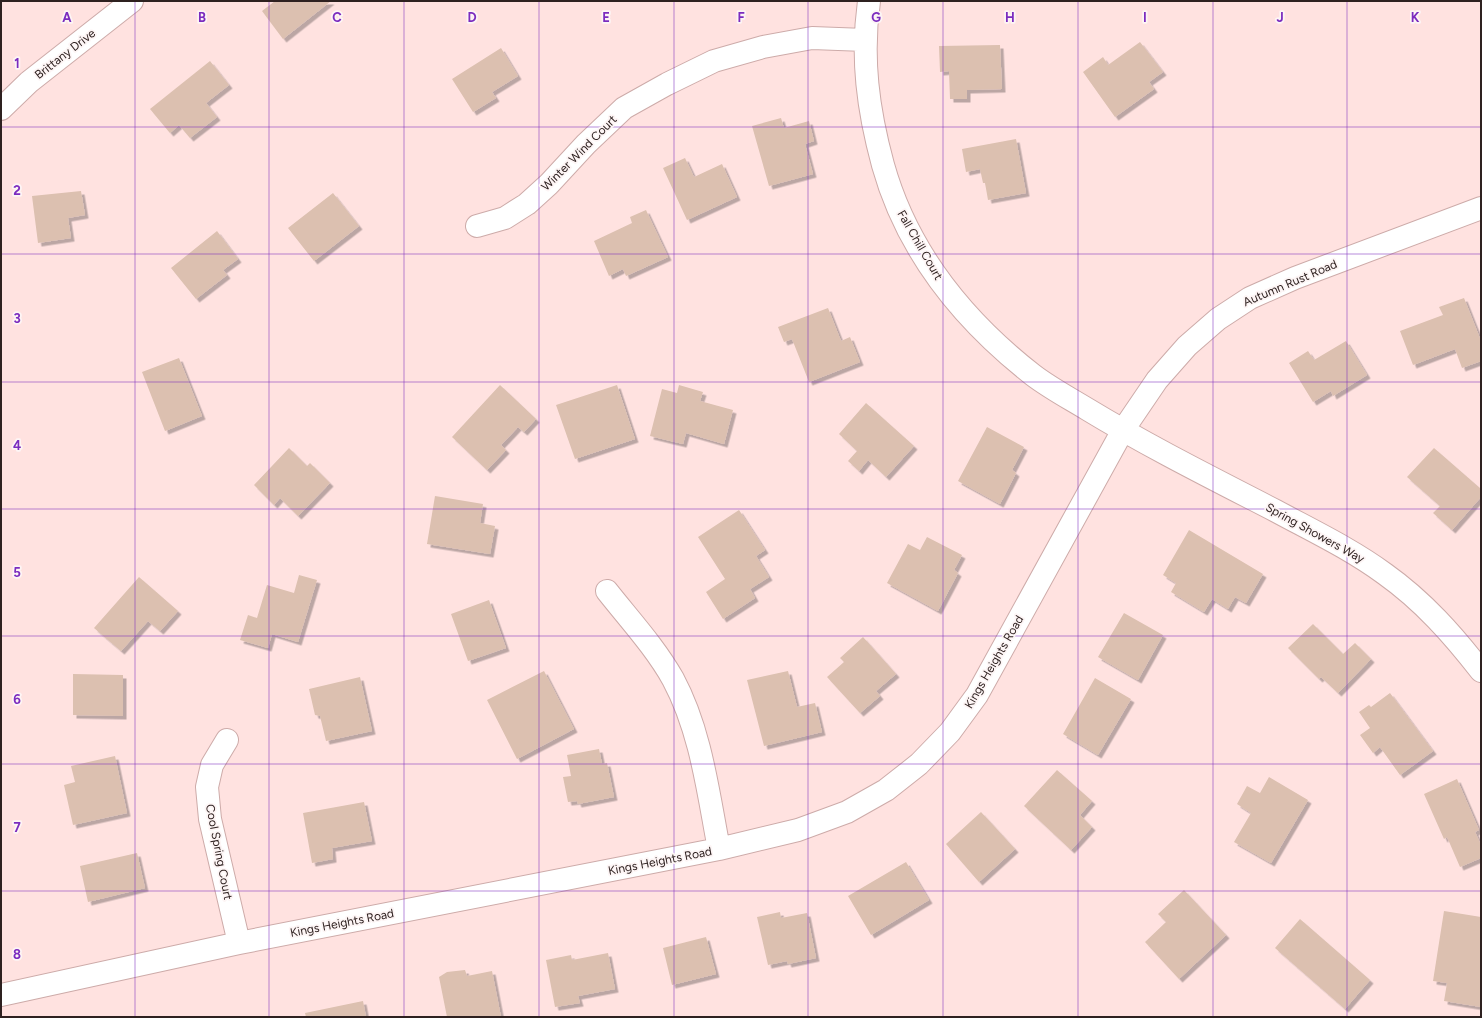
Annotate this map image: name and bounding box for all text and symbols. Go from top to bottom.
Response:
text: A [62,10,72,25]
text: B [198,10,206,25]
text: C [332,10,342,25]
text: D [467,10,477,25]
text: E [602,10,610,25]
text: F [737,10,745,25]
text: G [871,10,881,25]
text: H [1005,10,1015,25]
text: I [1143,10,1147,25]
text: J [1276,10,1284,25]
text: K [1411,10,1420,25]
street label: Brittany Drive [32,26,98,82]
text: 1 [14,56,20,71]
street label: Winter Wind Court [538,112,620,194]
text: 2 [13,183,21,198]
street label: Fall Chill Court [894,208,946,283]
street label: Autumn Rust Road [1241,257,1339,309]
text: 3 [13,311,21,326]
text: 4 [13,438,21,453]
street label: Spring Showers Way [1263,500,1367,566]
text: 5 [13,565,21,580]
street label: Kings Heights Road [962,613,1026,711]
text: 6 [13,692,21,707]
street label: Cool Spring Court [203,803,235,901]
text: 7 [13,820,21,835]
street label: Kings Heights Road [607,844,713,878]
street label: Kings Heights Road [289,906,395,940]
text: 8 [13,947,21,962]

